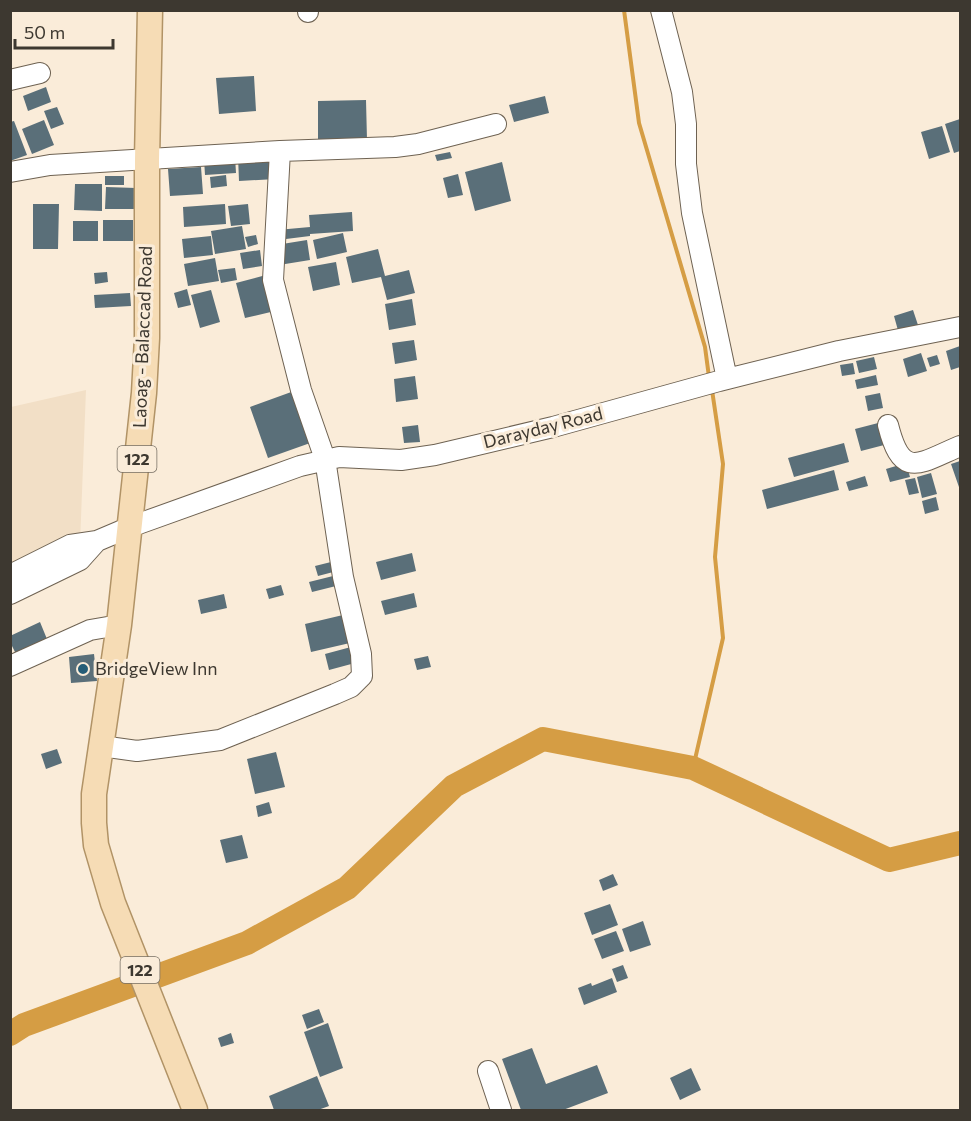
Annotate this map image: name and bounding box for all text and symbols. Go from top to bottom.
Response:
scale bar [15,12,112,50]
text: 50 m [24,21,65,43]
street label: Laoag - Balaccad Road [128,246,156,428]
street label: Darayday Road [481,402,605,453]
road number: 122 [118,446,156,472]
place label: BridgeView Inn [95,657,218,679]
marker: BridgeView Inn [76,662,90,676]
road number: 122 [120,957,160,983]

